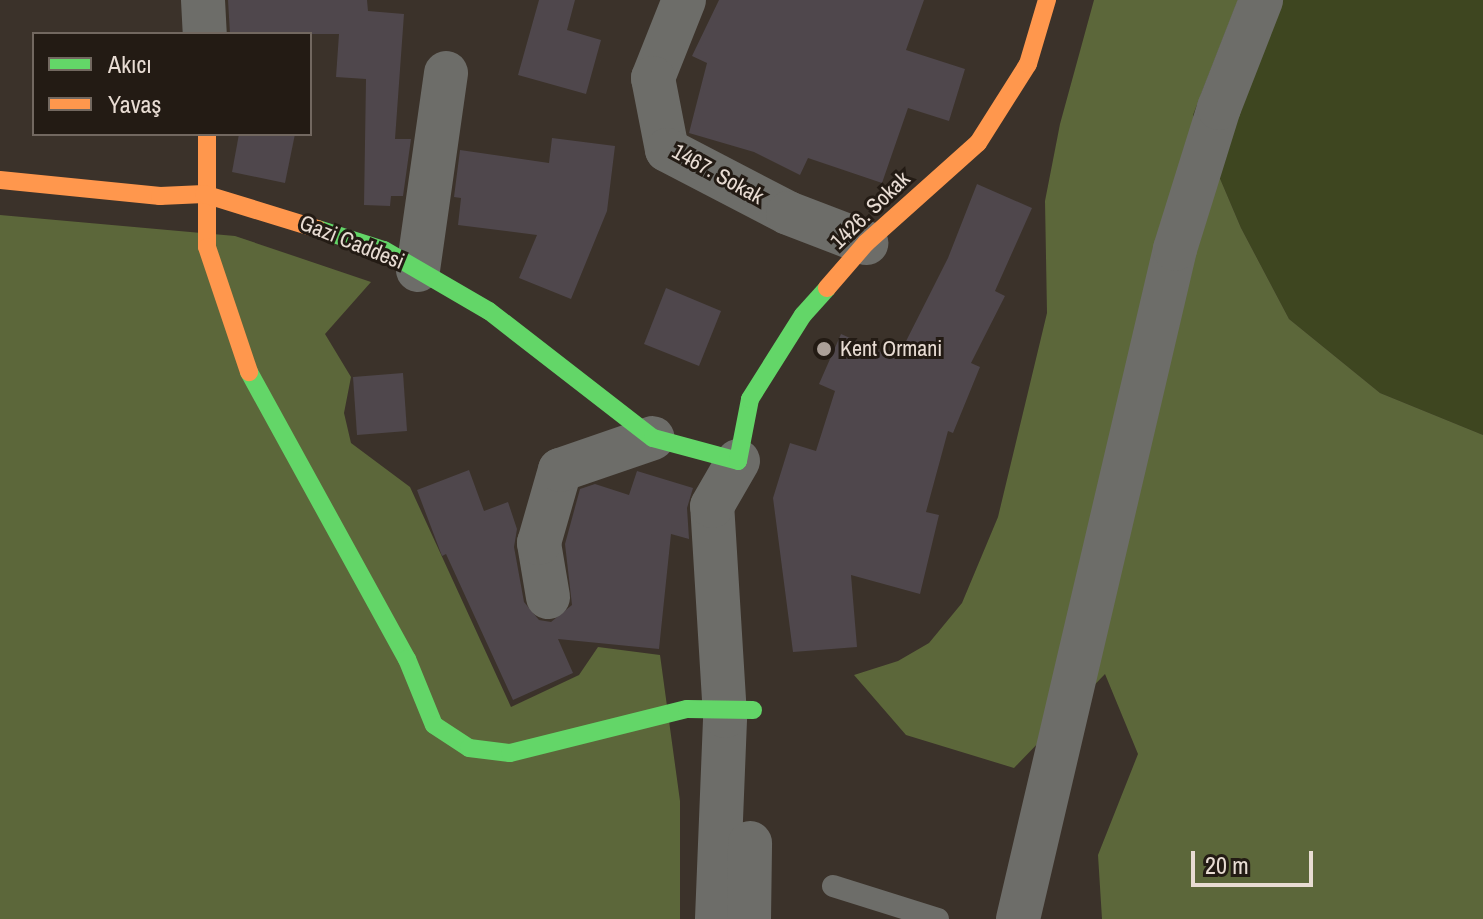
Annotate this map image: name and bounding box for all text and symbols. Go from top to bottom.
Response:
legend [32,32,312,136]
text: Akıcı [108,48,152,80]
text: Yavaş [108,88,161,120]
street label: 1467. Sokak [668,138,768,210]
street label: 1426. Sokak [825,166,915,254]
street label: Gazi Caddesi [296,209,408,275]
place label: Kent Ormani [840,336,942,362]
marker: Kent Ormani [815,340,833,358]
scale bar [1195,835,1317,885]
text: 20 m [1205,849,1249,881]

